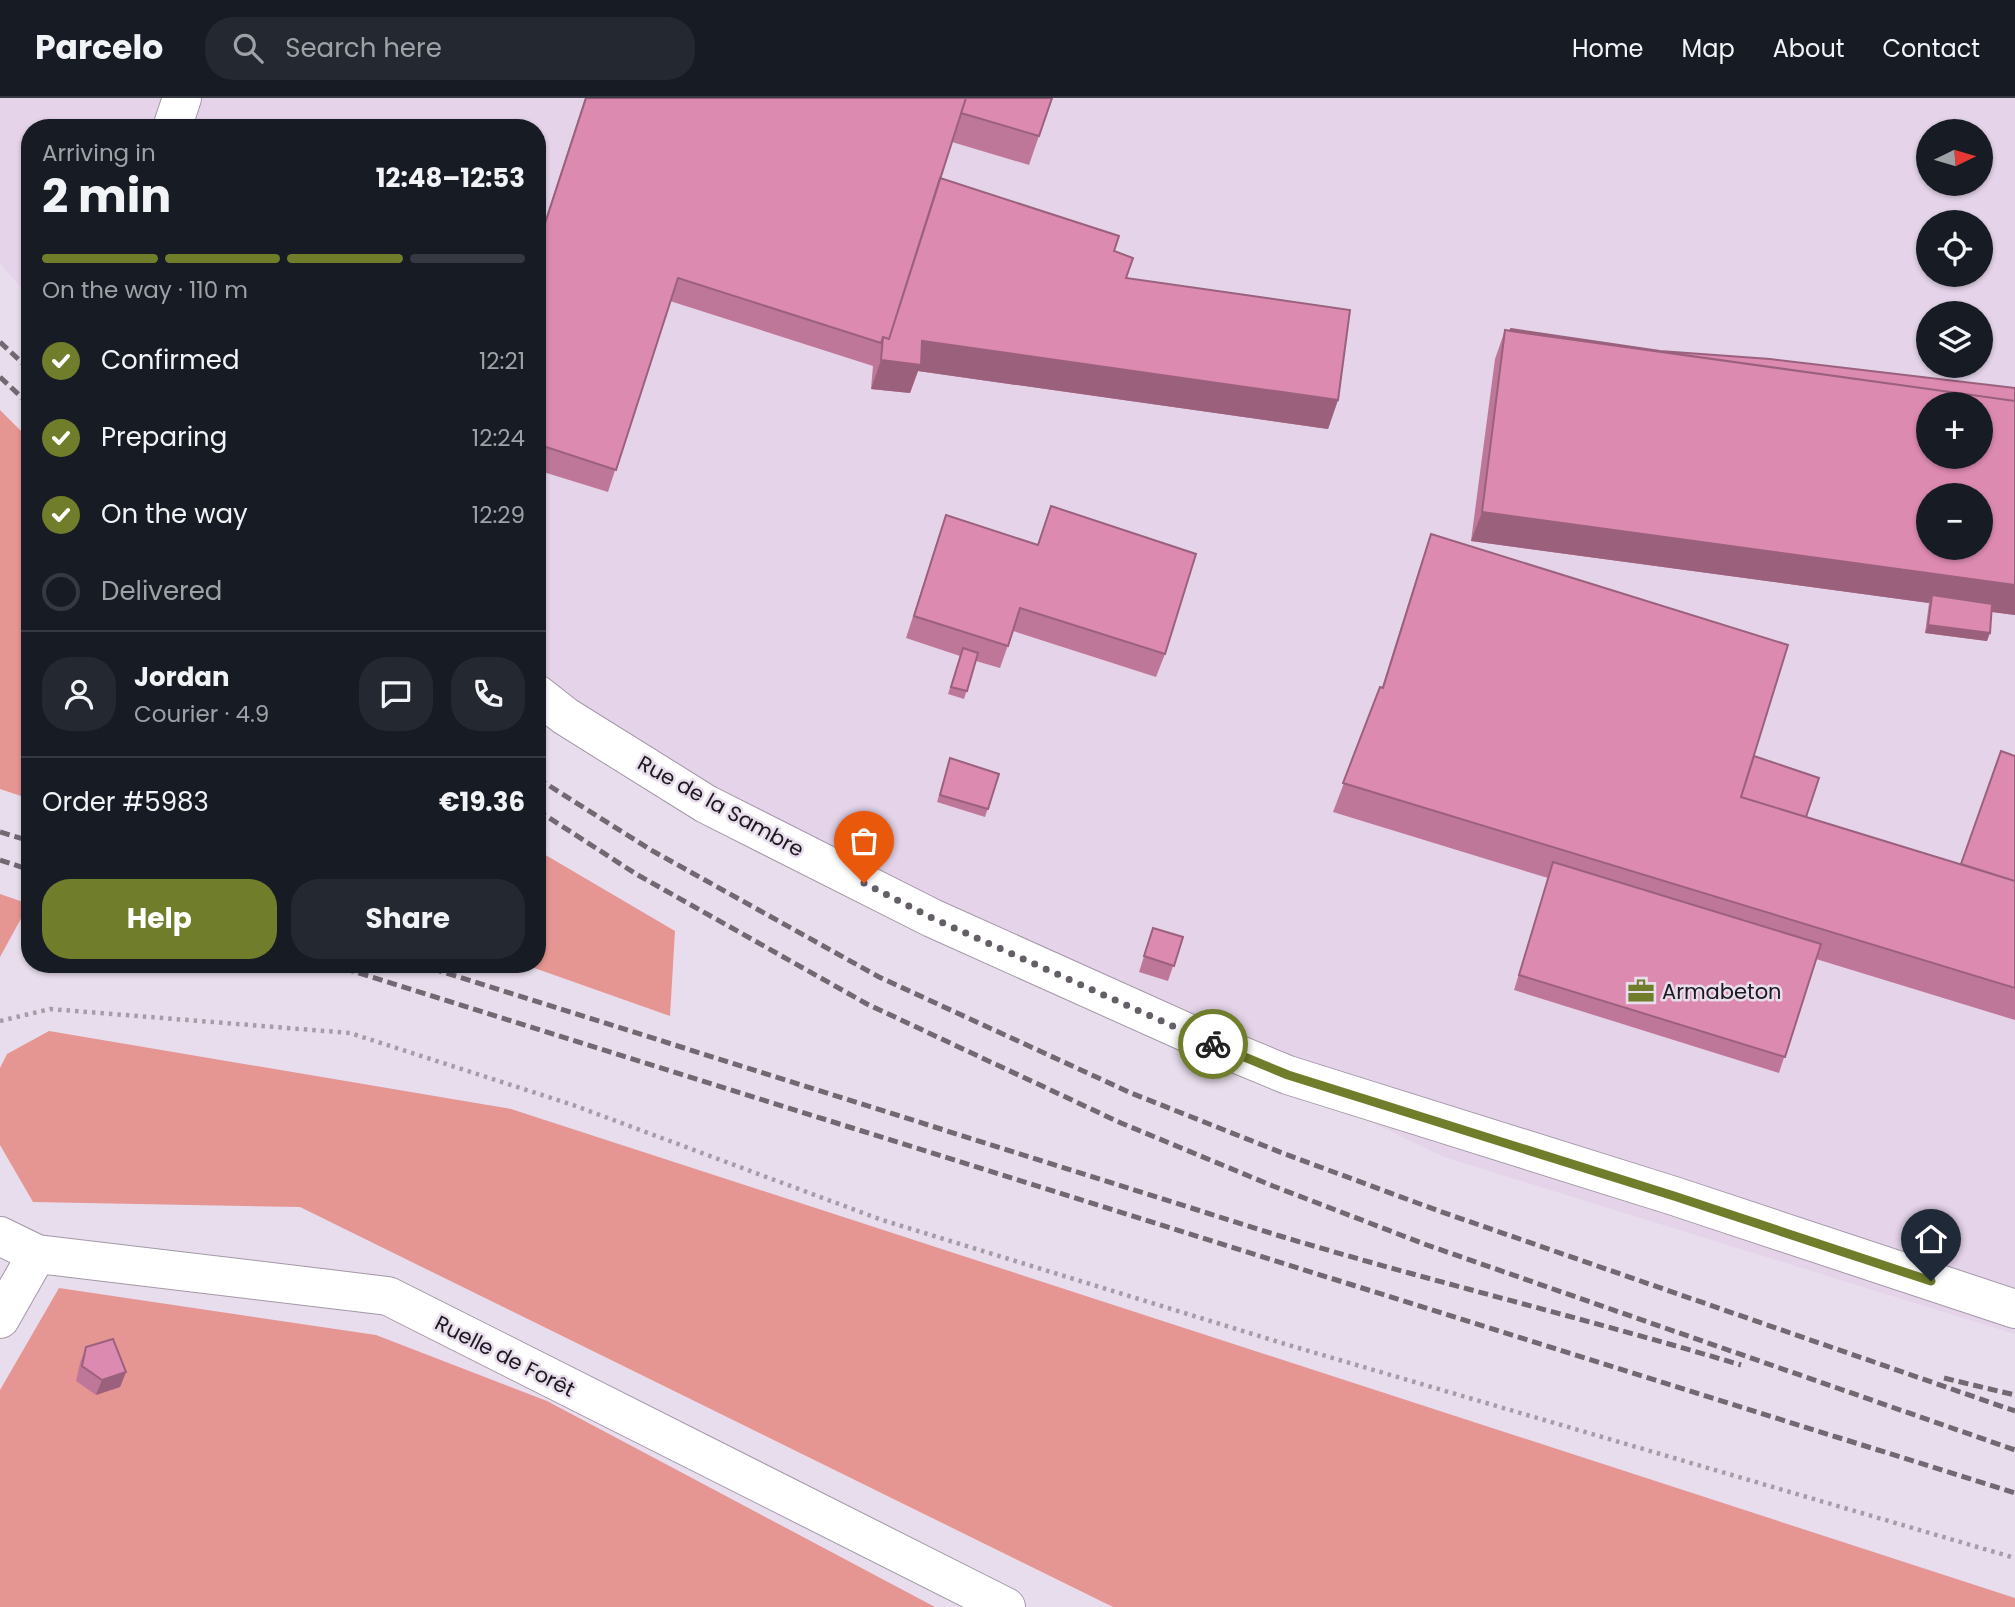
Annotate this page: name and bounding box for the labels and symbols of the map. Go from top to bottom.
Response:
north arrow [1916,119,1993,196]
street label: Rue de la Sambre [633,748,809,864]
pin [834,811,894,883]
office icon: Armabeton [1626,976,1656,1006]
place label: Armabeton [1662,977,1782,1006]
courier [1178,1009,1248,1079]
pin [1901,1209,1961,1281]
street label: Ruelle de Forêt [430,1308,580,1404]

